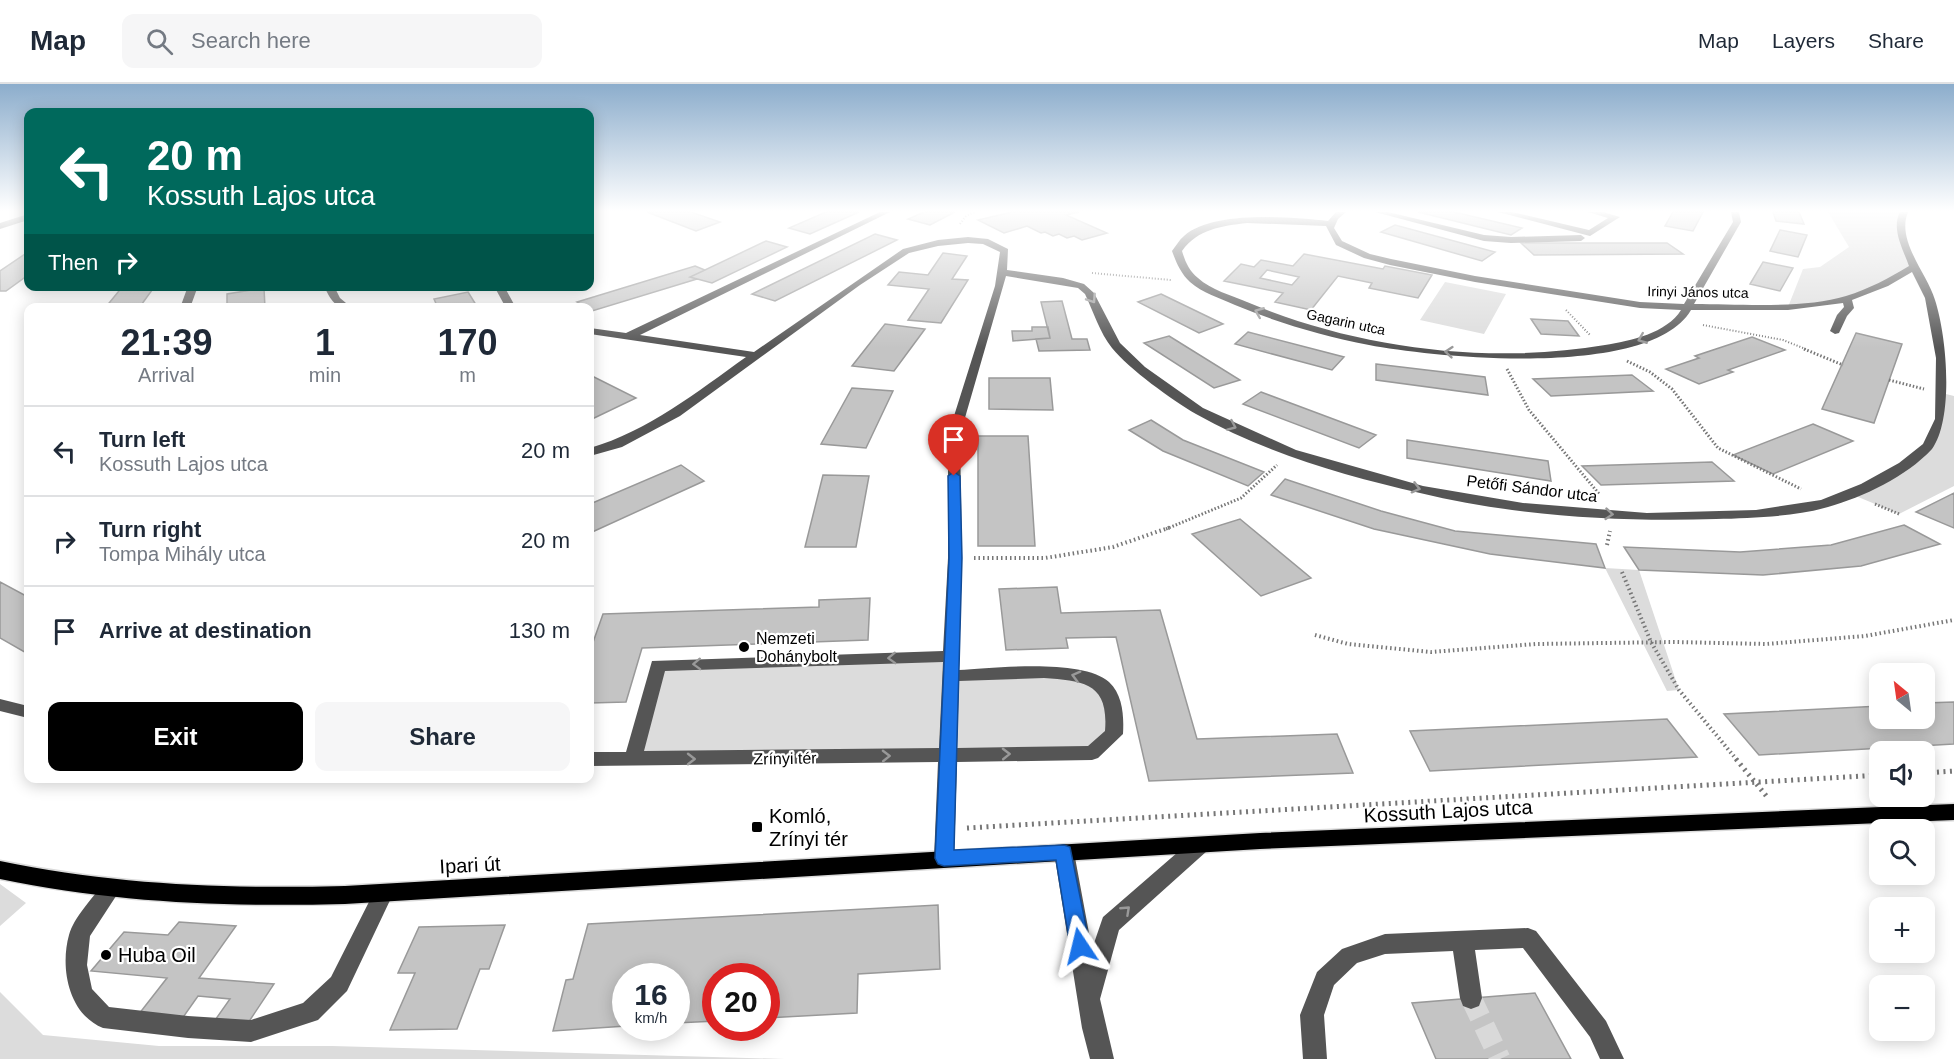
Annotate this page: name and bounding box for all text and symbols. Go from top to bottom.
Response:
search box [122,14,542,68]
text: Map [30,25,86,56]
icon: search [143,25,176,58]
text: Search here [191,28,311,53]
text: Map [1698,29,1739,52]
text: Layers [1772,29,1835,52]
text: Share [1868,29,1924,52]
icon: left [48,132,126,210]
text: 20 m [147,132,243,179]
text: Kossuth Lajos utca [147,181,375,211]
icon: right [110,246,143,279]
text: Then [48,250,98,275]
street label: Irinyi János utca [1647,283,1749,301]
one-way arrow [1084,293,1096,303]
street label: Gagarin utca [1305,306,1387,338]
one-way arrow [1254,307,1265,319]
text: 21:39 [120,322,212,363]
text: 1 [315,322,335,363]
text: 170 [437,322,498,363]
one-way arrow [1637,332,1648,344]
one-way arrow [1444,346,1453,359]
text: Arrival [138,364,195,386]
text: min [309,364,341,386]
text: m [459,364,476,386]
pin [928,414,979,476]
one-way arrow [1225,419,1236,431]
icon: arrive [937,423,970,456]
text: Turn left [99,427,185,452]
icon: left [48,435,81,468]
text: 20 m [521,438,570,463]
text: Kossuth Lajos utca [99,453,268,475]
street label: Petőfi Sándor utca [1466,472,1598,505]
one-way arrow [1411,481,1421,494]
one-way arrow [1605,507,1614,520]
text: Turn right [99,517,201,542]
icon: right [48,525,81,558]
text: 20 m [521,528,570,553]
text: Tompa Mihály utca [99,543,266,565]
icon: arrive [48,615,81,648]
text: Arrive at destination [99,618,312,643]
text: 130 m [509,618,570,643]
place label: Nemzeti Dohánybolt [756,630,838,665]
marker: Nemzeti Dohánybolt [737,640,751,654]
one-way arrow [888,652,897,664]
one-way arrow [693,658,702,670]
north arrow [1869,663,1935,729]
map controls [1869,663,1935,1041]
one-way arrow [1071,671,1081,684]
button: Exit [48,702,303,771]
button: Share [315,702,570,771]
button: sound [1869,741,1935,807]
one-way arrow [1002,748,1011,760]
street label: Zrínyi tér [753,749,817,768]
one-way arrow [881,749,890,762]
one-way arrow [687,753,696,765]
street label: Kossuth Lajos utca [1363,796,1534,826]
place label: Komló, Zrínyi tér [769,805,848,850]
button: search [1869,819,1935,885]
marker: Komló, Zrínyi tér [750,820,764,834]
street label: Ipari út [439,852,502,878]
button: + [1869,897,1935,963]
one-way arrow [1119,906,1130,917]
position arrow [1048,914,1112,978]
place label: Huba Oil [118,944,196,966]
marker: Huba Oil [99,948,113,962]
speed limit sign: 20 [702,963,780,1041]
button: − [1869,975,1935,1041]
text: 16 [634,978,668,1011]
text: km/h [635,1009,667,1026]

